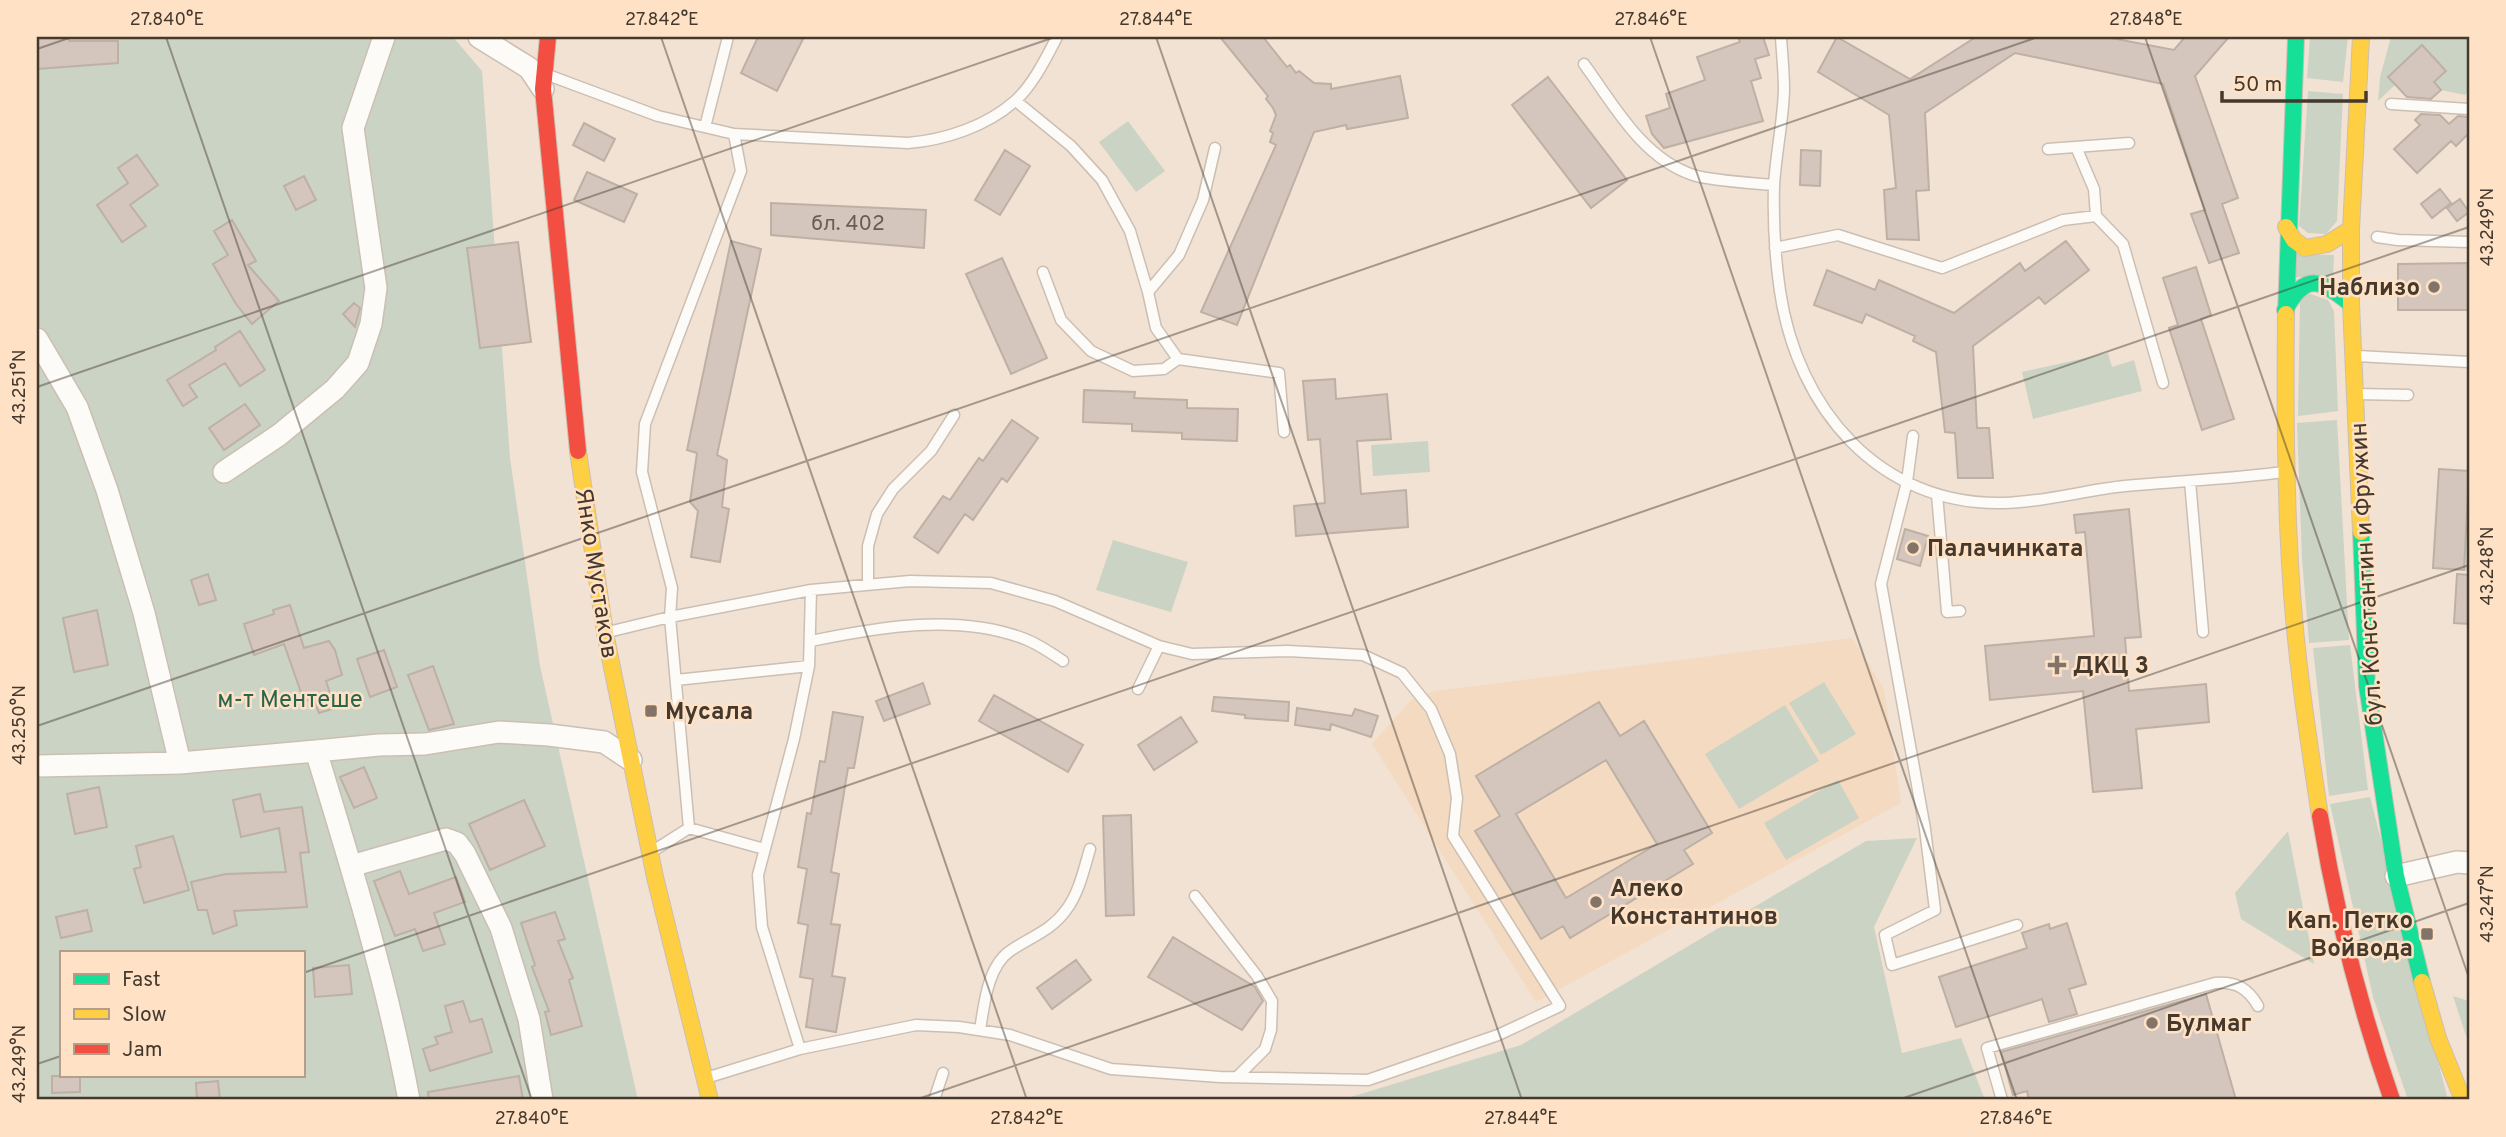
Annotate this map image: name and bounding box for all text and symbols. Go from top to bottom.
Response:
text: 27.840°E [130,9,204,32]
text: 27.842°E [625,9,699,32]
text: 27.844°E [1119,9,1193,32]
text: 27.846°E [1614,9,1688,32]
text: 27.848°E [2109,9,2183,32]
scale bar [2222,60,2366,104]
text: 50 m [2233,72,2282,99]
text: 43.249°N [2477,188,2500,266]
house number: бл. 402 [811,211,885,238]
place label: Наблизо [2319,274,2420,304]
marker: Наблизо [2426,279,2442,295]
text: 43.251°N [9,350,32,425]
street label: бул. Константин и Фружин [2345,421,2391,726]
street label: Янко Мустаков [567,486,623,661]
text: 43.248°N [2477,526,2500,606]
place label: Палачинката [1927,535,2083,565]
marker: Палачинката [1905,540,1921,556]
place label: ДКЦ 3 [2073,652,2149,682]
marker: ДКЦ 3 [2047,655,2067,675]
text: 43.250°N [9,685,32,765]
park label: м-т Ментeше [217,686,363,716]
place label: Мусала [665,698,753,728]
marker: Мусала [643,703,659,719]
text: 43.247°N [2477,865,2500,943]
place label: Алеко Константинов [1610,875,1778,933]
marker: Алеко Константинов [1588,894,1604,910]
place label: Кап. Петко Войвода [2287,907,2413,965]
marker: Кап. Петко Войвода [2419,926,2435,942]
legend [60,951,304,1078]
text: Fast [122,967,161,994]
text: Slow [122,1002,167,1029]
place label: Булмаг [2166,1010,2251,1040]
marker: Булмаг [2144,1015,2160,1031]
text: 43.249°N [9,1025,32,1103]
text: Jam [122,1037,163,1064]
text: 27.840°E [495,1108,569,1131]
text: 27.842°E [990,1108,1064,1131]
text: 27.844°E [1484,1108,1558,1131]
text: 27.846°E [1979,1108,2053,1131]

